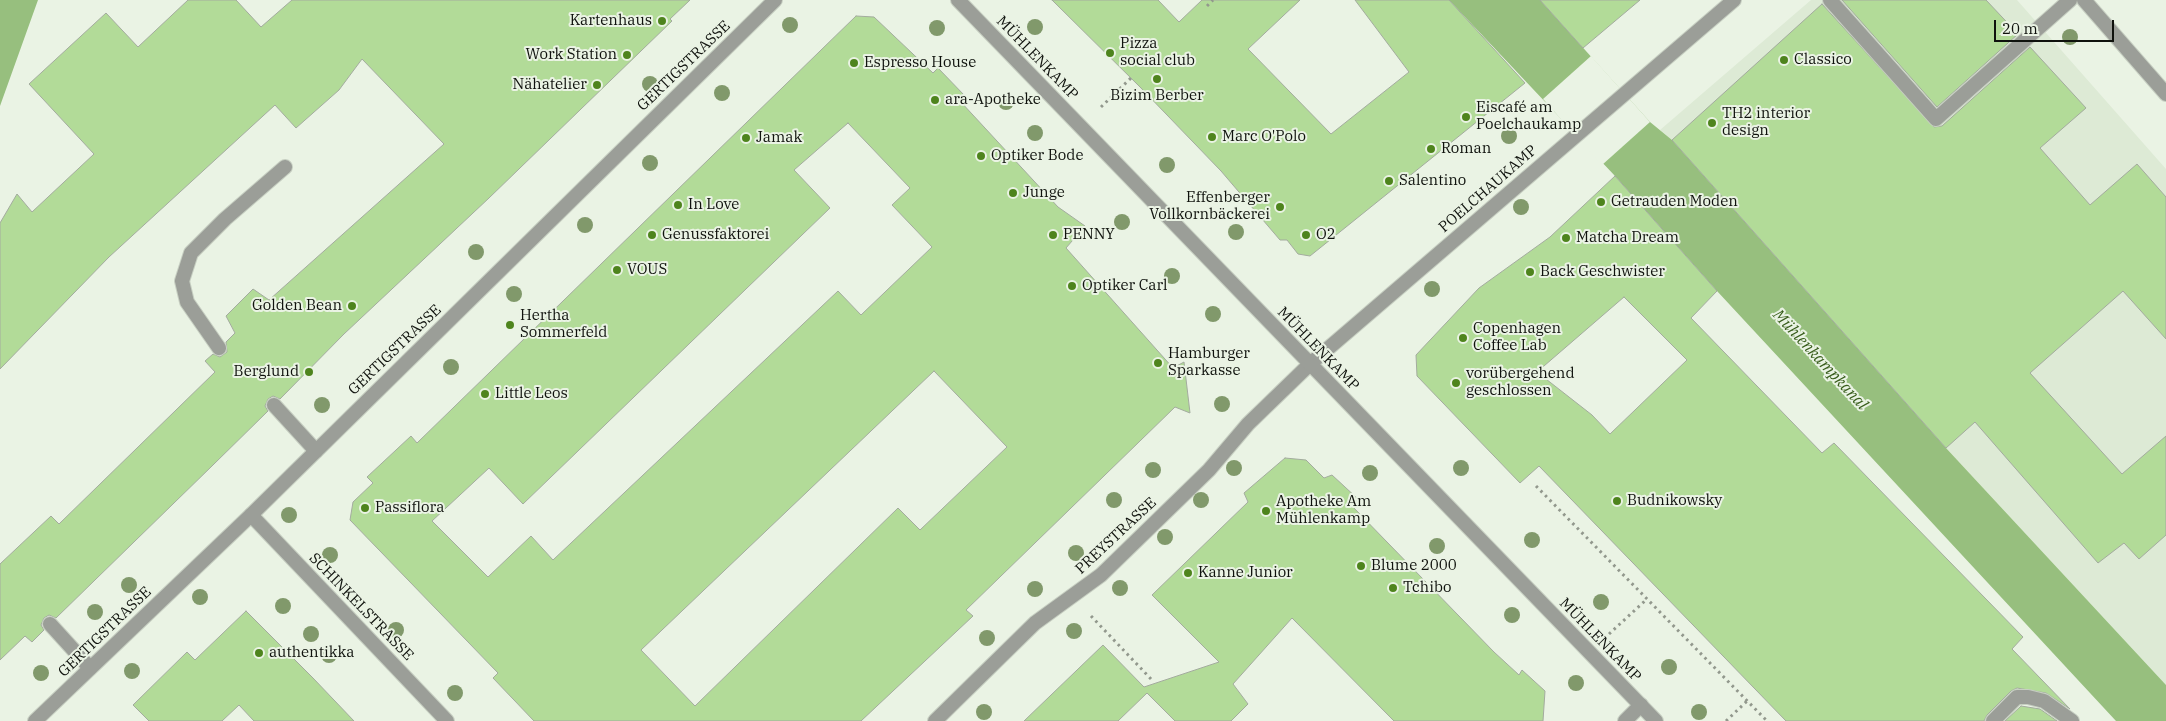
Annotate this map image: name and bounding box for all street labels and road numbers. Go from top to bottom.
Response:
street label: MÜHLENKAMP [993,12,1081,104]
street label: GERTIGSTRASSE [634,17,734,115]
street label: POELCHAUKAMP [1435,141,1541,237]
street label: GERTIGSTRASSE [345,301,445,399]
street label: MÜHLENKAMP [1274,303,1362,395]
street label: PREYSTRASSE [1072,494,1160,578]
street label: SCHINKELSTRASSE [305,550,417,664]
street label: GERTIGSTRASSE [55,583,155,681]
street label: MÜHLENKAMP [1556,594,1644,686]

